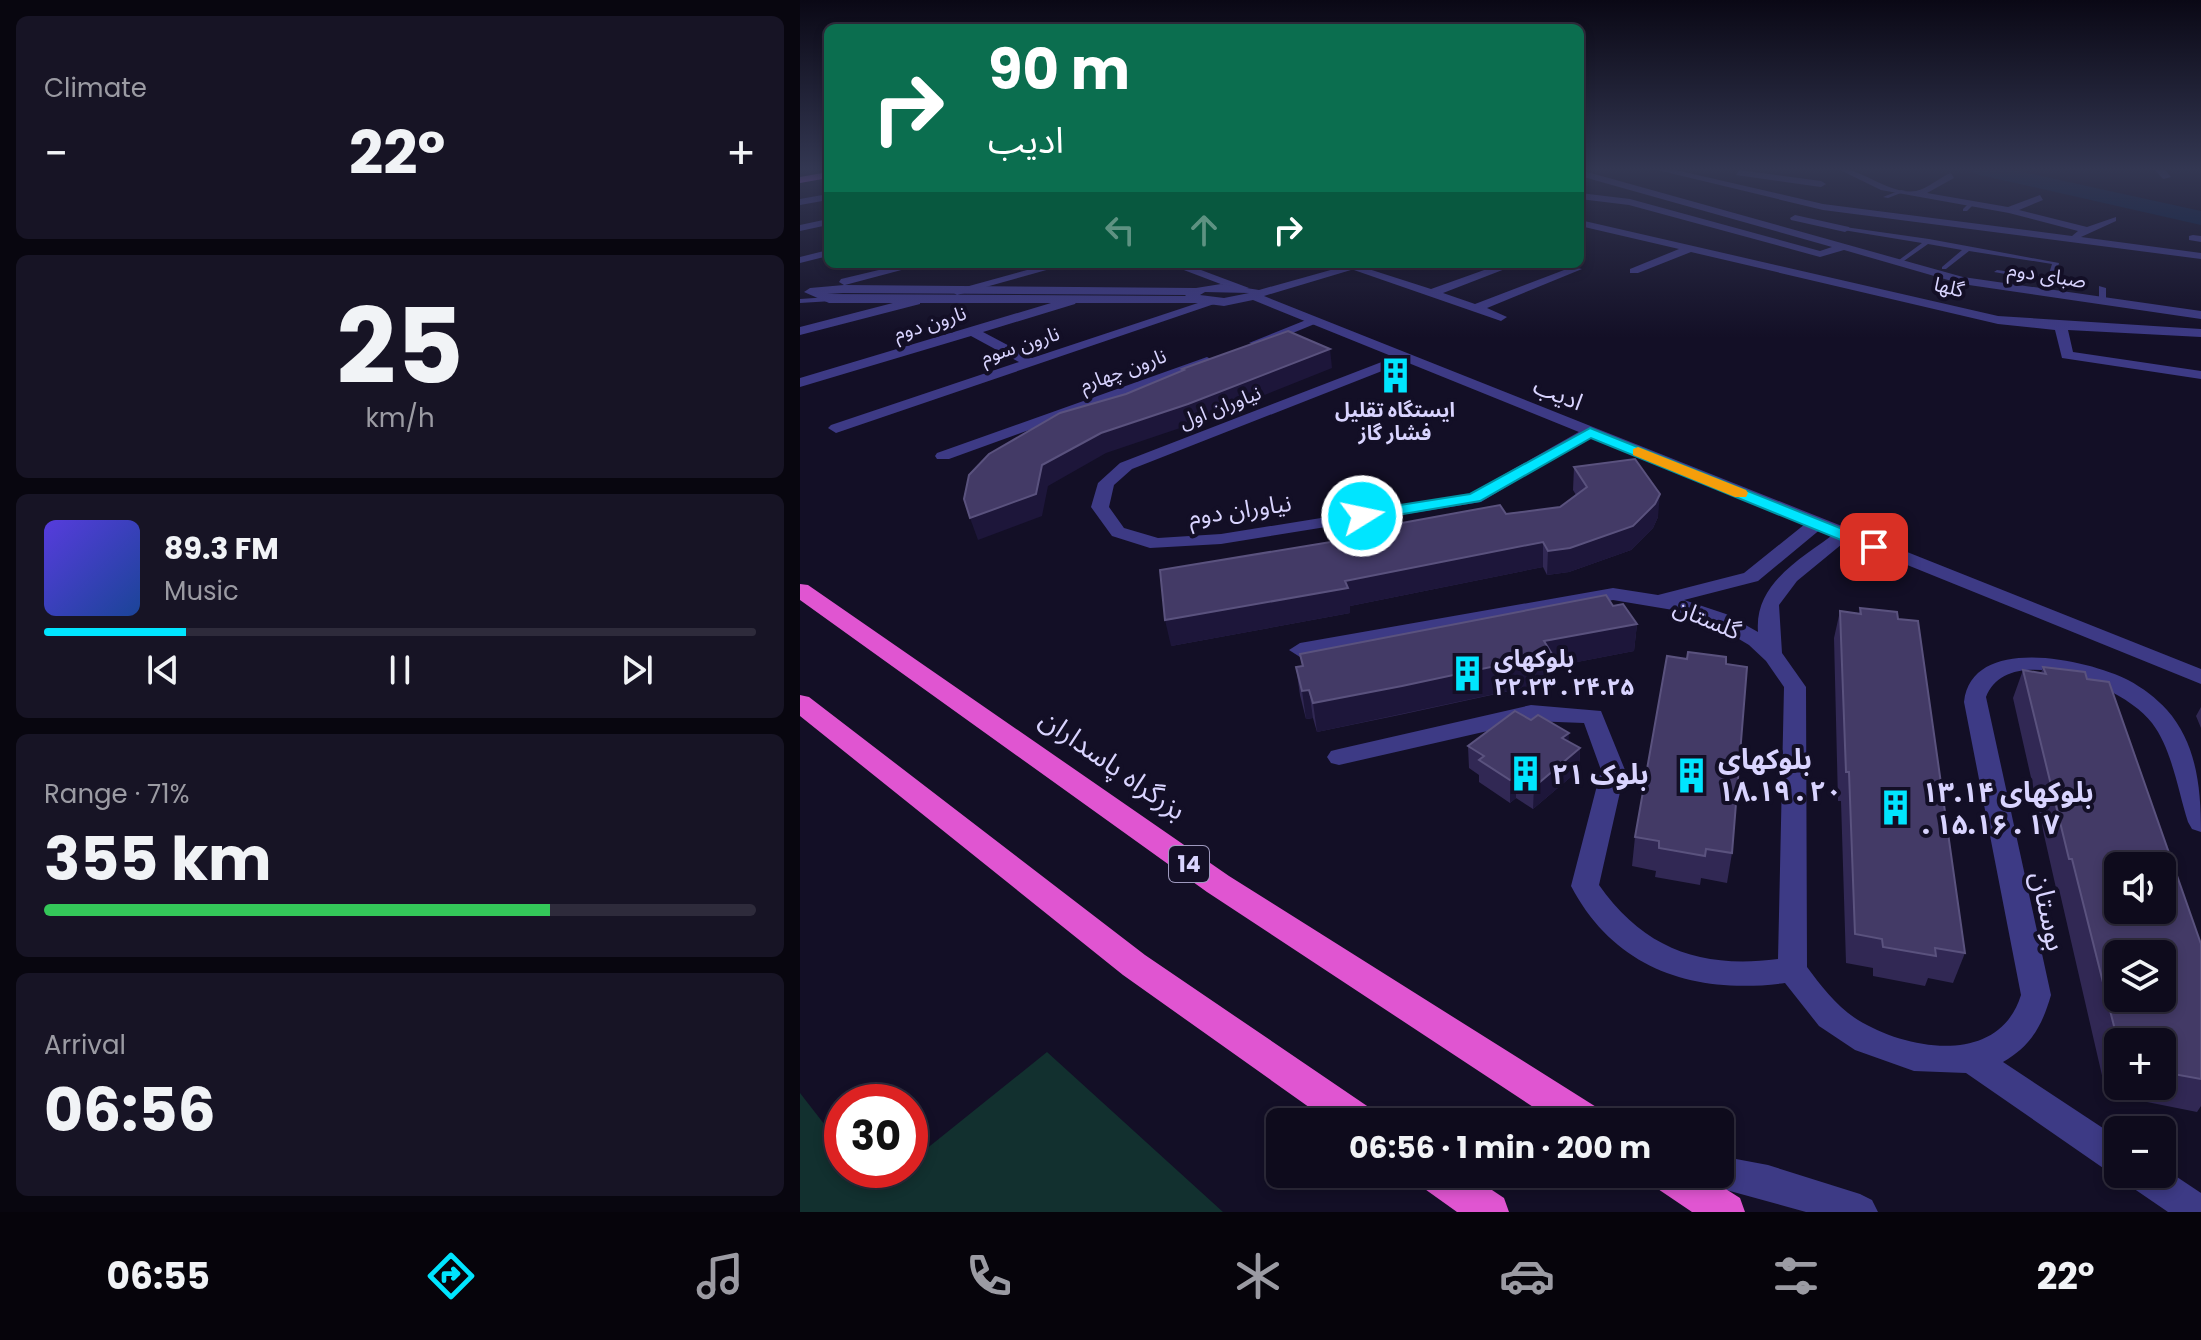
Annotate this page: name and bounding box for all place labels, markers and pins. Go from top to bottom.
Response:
building icon: ایستگاه تقلیل فشار گاز [1376,356,1414,394]
place label: ایستگاه تقلیل فشار گاز [1335,396,1455,447]
pin [1840,513,1908,581]
place label: بلوکهای ۲۲.۲۳ . ۲۴.۲۵ [1494,642,1634,703]
building icon: بلوکهای ۲۲.۲۳ . ۲۴.۲۵ [1449,654,1487,692]
place label: بلوکهای ۱۸.۱۹ . ۲۰ [1718,740,1842,811]
building icon: بلوک ۲۱ [1507,755,1545,793]
place label: بلوک ۲۱ [1552,755,1649,794]
building icon: بلوکهای ۱۸.۱۹ . ۲۰ [1673,756,1711,794]
place label: بلوکهای ۱۳.۱۴ . ۱۵.۱۶ . ۱۷ [1922,773,2094,844]
building icon: بلوکهای ۱۳.۱۴ . ۱۵.۱۶ . ۱۷ [1877,789,1915,827]

